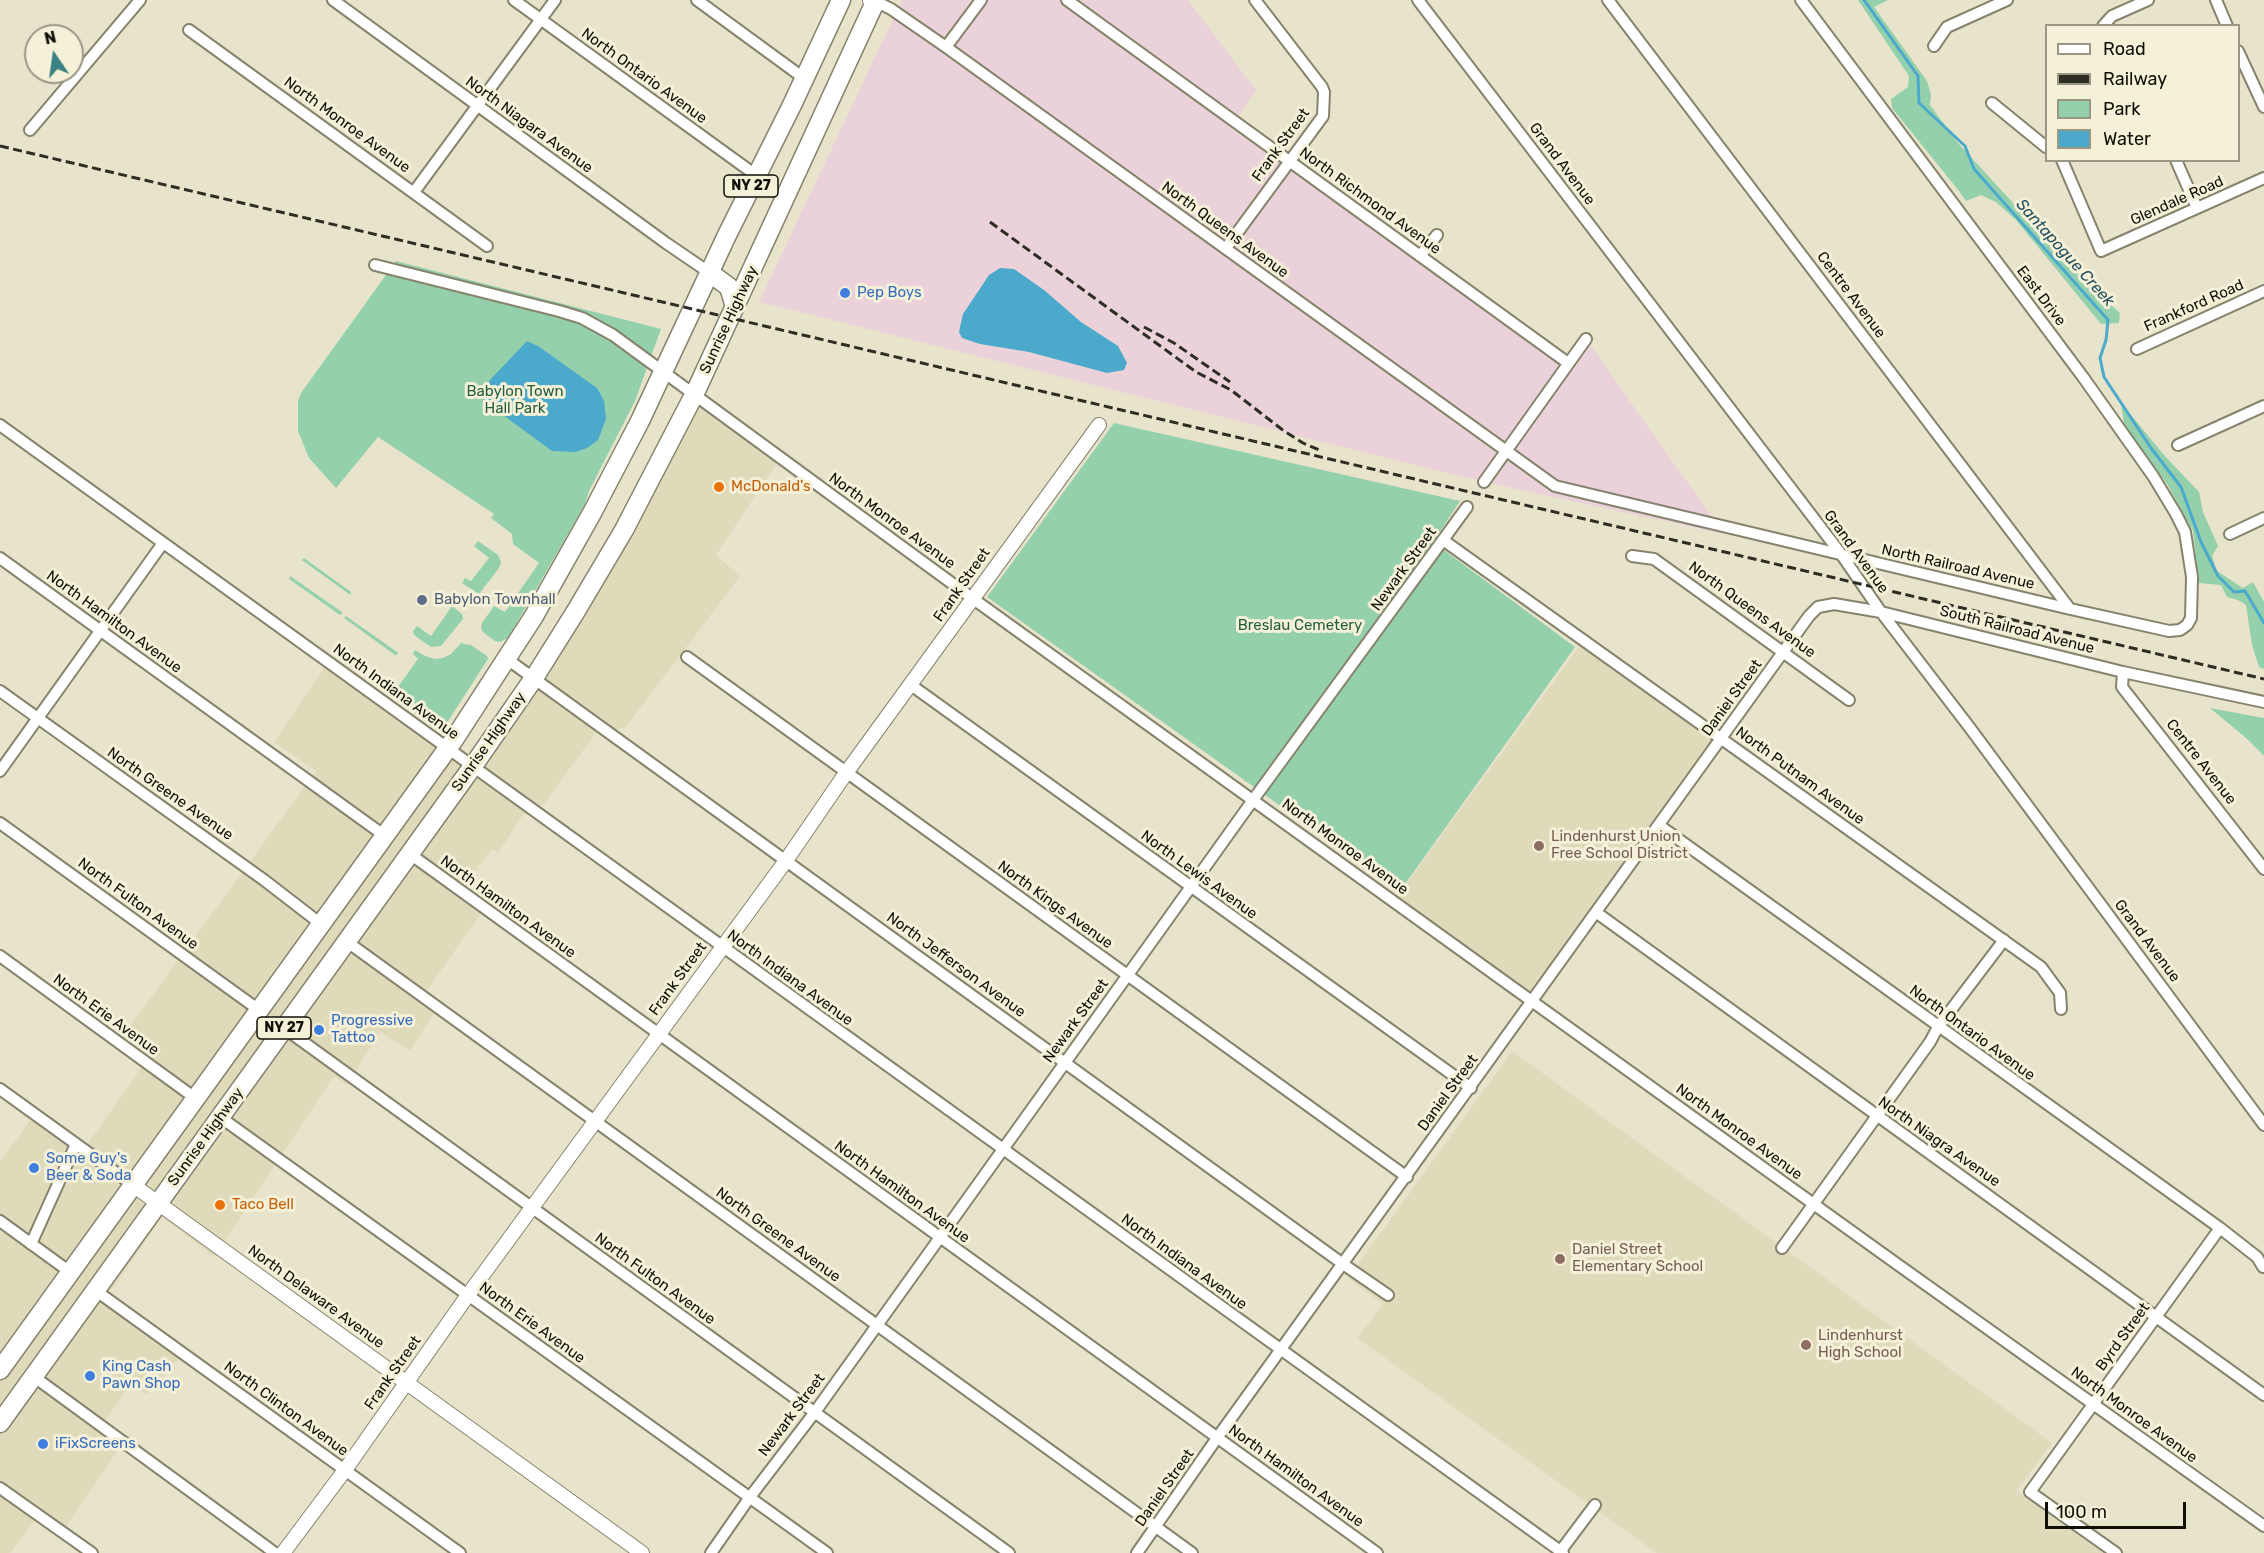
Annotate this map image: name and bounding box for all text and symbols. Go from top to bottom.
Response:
north arrow [24,24,84,84]
street label: North Ontario Avenue [578,24,710,128]
legend [2045,24,2240,162]
text: N [43,27,58,48]
text: Road [2103,38,2146,60]
text: Railway [2103,68,2167,90]
street label: North Monroe Avenue [280,73,414,177]
street label: North Niagara Avenue [462,73,596,177]
text: Park [2103,98,2140,120]
street label: Frank Street [1248,105,1314,185]
street label: Grand Avenue [1525,119,1599,209]
text: Water [2103,128,2151,150]
street label: North Richmond Avenue [1296,144,1444,258]
street label: Glendale Road [2128,172,2226,230]
road number: NY 27 [724,175,778,197]
street label: North Queens Avenue [1158,178,1292,282]
water label: Santapogue Creek [2012,195,2118,311]
street label: Centre Avenue [1813,248,1889,342]
street label: East Drive [2013,262,2069,330]
street label: Sunrise Highway [696,263,762,377]
street label: Frankford Road [2141,276,2247,336]
place label: Pep Boys [857,284,922,302]
marker: Pep Boys [838,286,852,300]
park label: Babylon Town Hall Park [466,383,564,418]
street label: North Monroe Avenue [825,469,959,573]
place label: McDonald's [731,478,811,496]
marker: McDonald's [712,480,726,494]
street label: Grand Avenue [1820,507,1892,597]
street label: Newark Street [1368,524,1440,614]
street label: North Railroad Avenue [1880,541,2036,593]
street label: Frank Street [930,545,994,625]
street label: North Queens Avenue [1685,558,1819,662]
street label: North Hamilton Avenue [43,567,185,677]
place label: Babylon Townhall [434,591,556,609]
marker: Babylon Townhall [415,593,429,607]
street label: South Railroad Avenue [1938,602,2096,658]
park label: Breslau Cemetery [1238,617,1362,635]
street label: North Indiana Avenue [330,640,462,744]
street label: Daniel Street [1698,656,1766,740]
street label: Sunrise Highway [448,689,530,795]
street label: Centre Avenue [2162,716,2240,808]
street label: North Putnam Avenue [1732,723,1868,829]
street label: North Greene Avenue [104,744,236,844]
street label: North Monroe Avenue [1278,795,1412,899]
street label: North Lewis Avenue [1137,827,1261,923]
place label: Lindenhurst Union Free School District [1551,828,1688,863]
marker: Lindenhurst Union Free School District [1532,839,1546,853]
street label: North Hamilton Avenue [437,852,579,962]
street label: North Fulton Avenue [74,854,202,954]
street label: North Kings Avenue [994,857,1116,953]
street label: Grand Avenue [2110,896,2184,986]
street label: North Jefferson Avenue [883,909,1029,1021]
street label: North Indiana Avenue [724,926,856,1030]
street label: Frank Street [645,939,711,1019]
street label: North Erie Avenue [50,971,162,1059]
street label: Newark Street [1040,976,1112,1066]
street label: North Ontario Avenue [1906,981,2038,1085]
place label: Progressive Tattoo [331,1012,413,1047]
road number: NY 27 [257,1017,311,1039]
marker: Progressive Tattoo [312,1023,326,1037]
street label: Daniel Street [1414,1051,1482,1135]
street label: North Monroe Avenue [1672,1080,1806,1184]
street label: Sunrise Highway [164,1084,248,1190]
street label: North Niagra Avenue [1875,1093,2003,1191]
street label: North Hamilton Avenue [831,1137,973,1247]
place label: Some Guy's Beer & Soda [46,1150,131,1185]
marker: Some Guy's Beer & Soda [27,1161,41,1175]
street label: North Greene Avenue [712,1184,844,1286]
place label: Taco Bell [232,1196,294,1214]
marker: Taco Bell [213,1198,227,1212]
street label: North Indiana Avenue [1118,1210,1250,1314]
street label: North Fulton Avenue [591,1229,719,1329]
street label: North Delaware Avenue [244,1241,388,1353]
place label: Daniel Street Elementary School [1572,1241,1703,1276]
marker: Daniel Street Elementary School [1553,1252,1567,1266]
street label: North Erie Avenue [476,1279,588,1367]
street label: Byrd Street [2092,1299,2154,1375]
place label: Lindenhurst High School [1818,1327,1903,1362]
street label: Frank Street [361,1333,425,1413]
marker: Lindenhurst High School [1799,1338,1813,1352]
place label: King Cash Pawn Shop [102,1358,181,1393]
street label: North Clinton Avenue [220,1358,352,1460]
street label: North Monroe Avenue [2067,1363,2201,1467]
marker: King Cash Pawn Shop [83,1369,97,1383]
street label: Newark Street [755,1370,829,1460]
street label: North Hamilton Avenue [1225,1421,1367,1531]
place label: iFixScreens [55,1435,136,1453]
marker: iFixScreens [36,1437,50,1451]
street label: Daniel Street [1132,1446,1198,1530]
scale bar [2048,1490,2189,1528]
text: 100 m [2056,1501,2107,1523]

